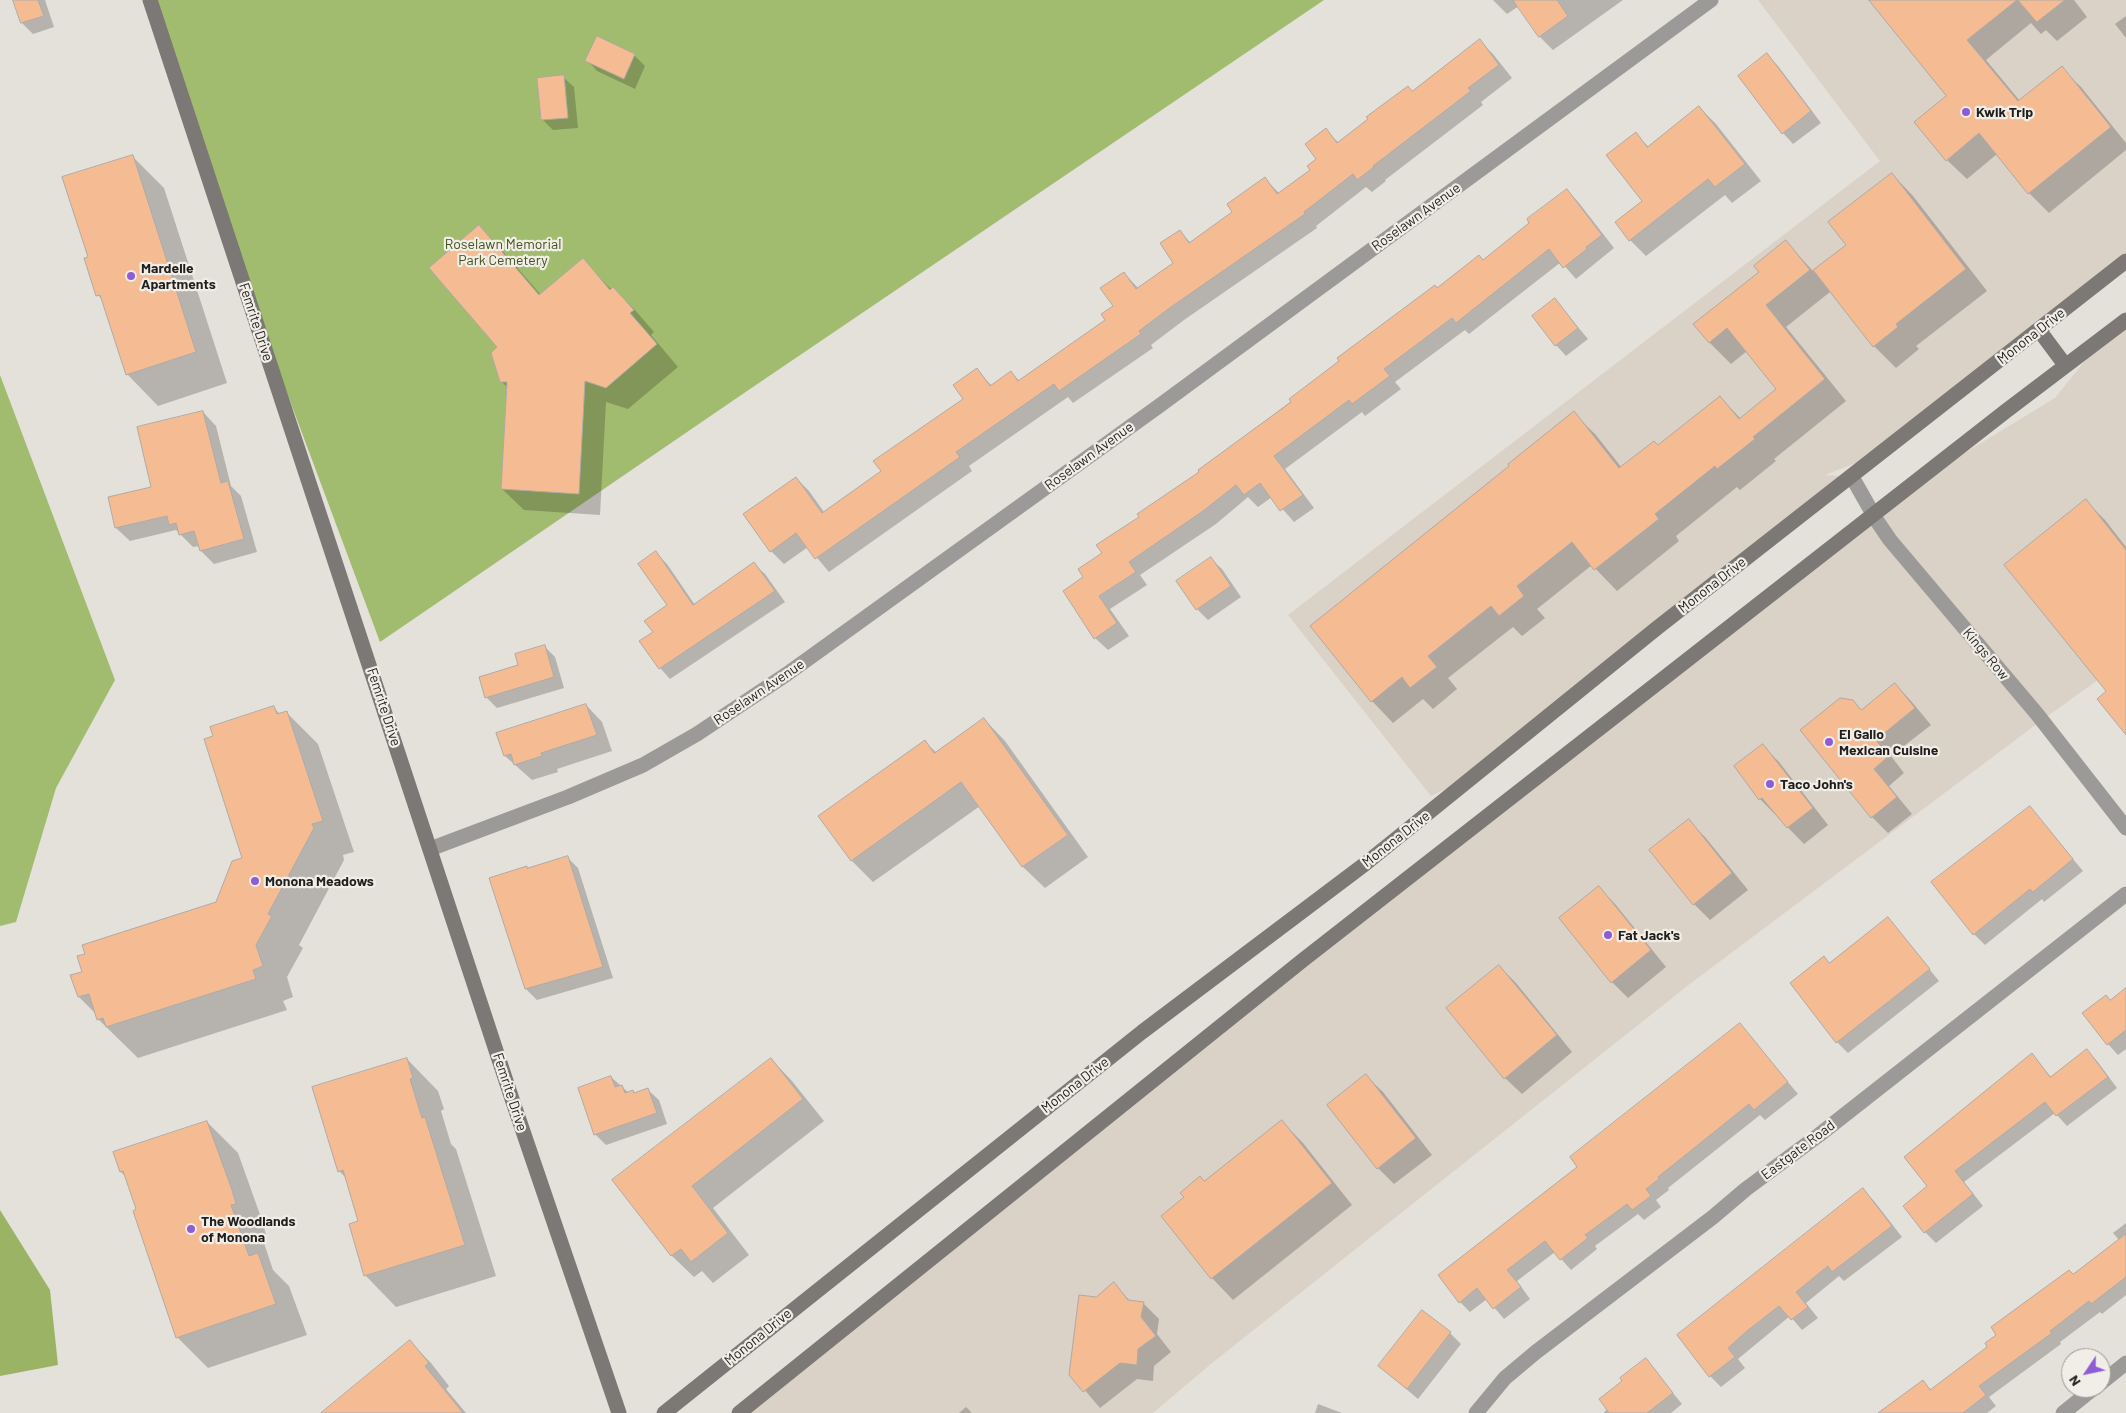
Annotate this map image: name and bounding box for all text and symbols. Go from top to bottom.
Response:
place label: Kwik Trip [1976,104,2033,120]
marker: Kwik Trip [1960,106,1972,118]
street label: Roselawn Avenue [1368,179,1464,255]
park label: Roselawn Memorial Park Cemetery [445,236,561,268]
place label: Mardelle Apartments [141,260,216,292]
marker: Mardelle Apartments [125,270,137,282]
street label: Femrite Drive [235,281,277,363]
street label: Monona Drive [1994,304,2068,368]
street label: Roselawn Avenue [1041,418,1137,494]
street label: Monona Drive [1675,553,1749,617]
street label: Kings Row [1959,625,2013,683]
street label: Roselawn Avenue [711,656,807,728]
street label: Femrite Drive [363,666,405,748]
place label: El Gallo Mexican Cuisine [1839,726,1938,759]
marker: El Gallo Mexican Cuisine [1823,736,1835,748]
place label: Taco John's [1780,776,1853,792]
marker: Taco John's [1764,778,1776,790]
street label: Monona Drive [1359,807,1433,871]
place label: Monona Meadows [265,873,374,889]
marker: Monona Meadows [249,875,261,887]
place label: Fat Jack's [1618,927,1680,943]
marker: Fat Jack's [1602,929,1614,941]
street label: Femrite Drive [489,1051,531,1133]
street label: Monona Drive [1038,1053,1112,1117]
street label: Eastgate Road [1758,1117,1838,1183]
place label: The Woodlands of Monona [201,1213,296,1246]
marker: The Woodlands of Monona [185,1223,197,1235]
street label: Monona Drive [721,1305,795,1369]
north arrow [2061,1348,2111,1398]
text: N [2064,1372,2084,1390]

